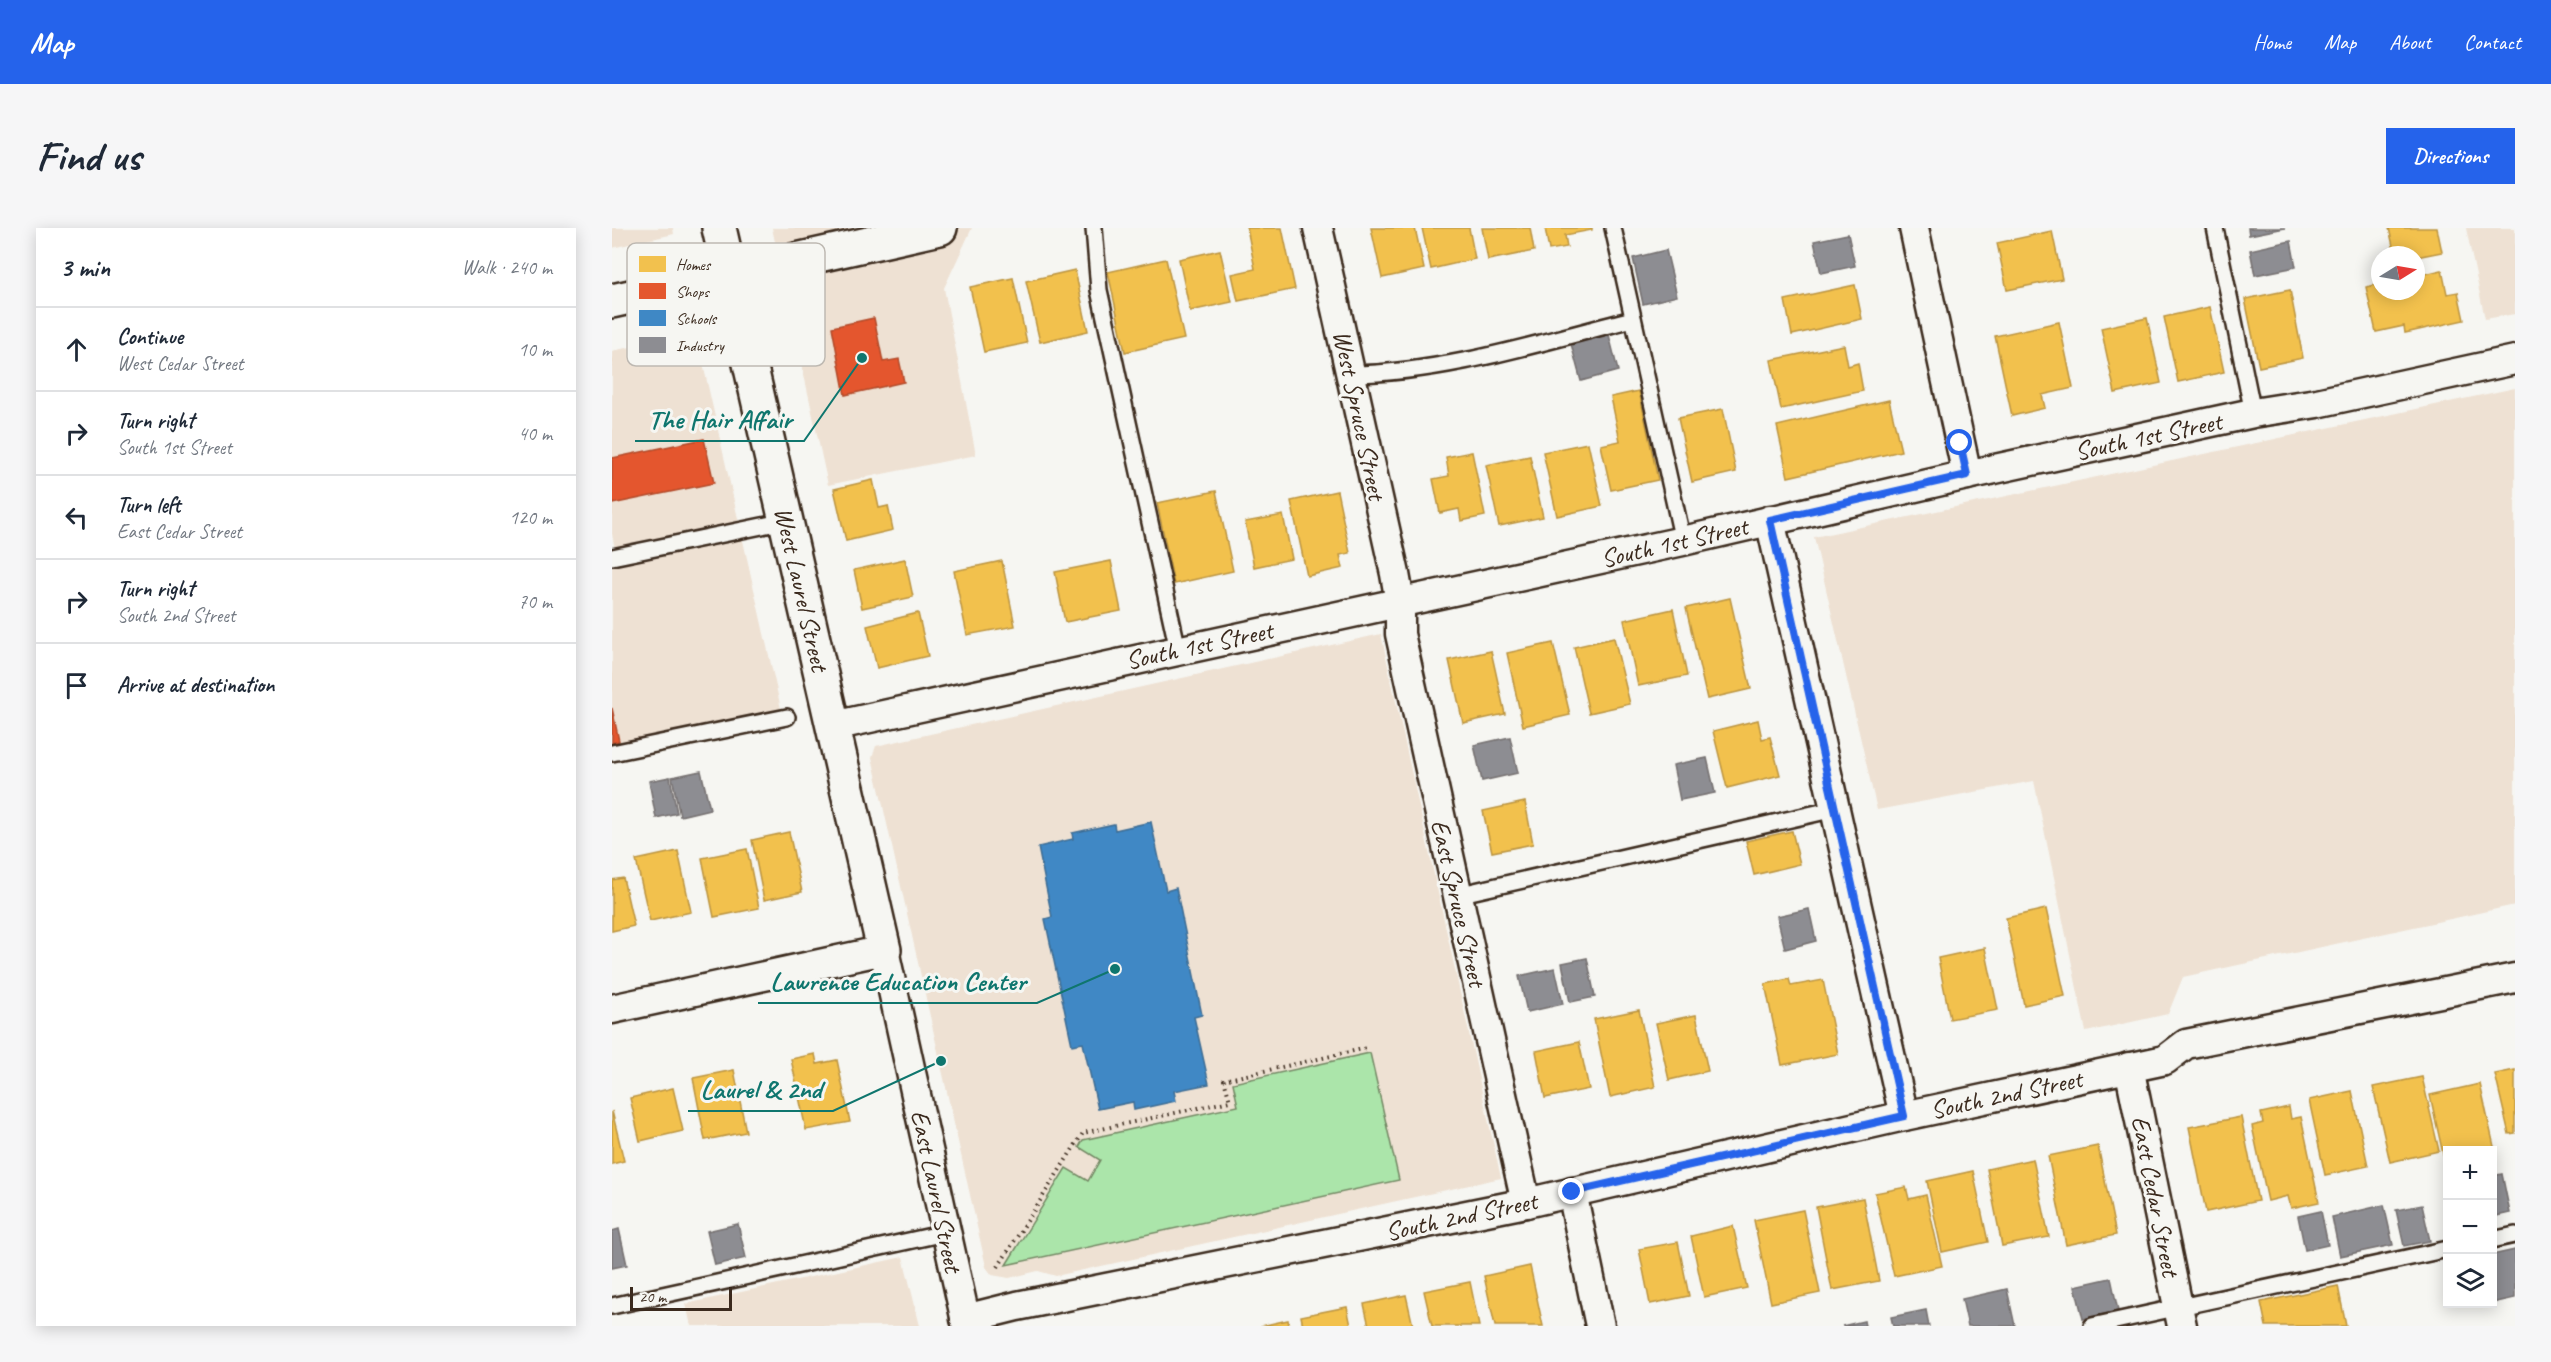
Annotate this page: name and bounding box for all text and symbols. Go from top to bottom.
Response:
text: Map [30,25,73,60]
text: Home [2253,29,2291,55]
text: Map [2324,29,2356,55]
text: About [2389,29,2431,55]
text: Contact [2464,29,2521,55]
button: Directions [2386,128,2515,184]
text: Find us [36,130,141,183]
legend [627,243,825,366]
north arrow [2371,246,2425,300]
text: 3 min [60,251,110,284]
text: Walk · 240 m [462,255,552,280]
text: Homes [676,255,712,275]
text: Shops [676,282,710,302]
text: Schools [676,309,717,329]
text: Continue [117,323,183,351]
street label: West Spruce Street [1325,327,1394,505]
icon: ahead [60,333,93,366]
text: Industry [676,336,725,356]
text: 10 m [518,337,552,362]
text: West Cedar Street [117,351,243,376]
callout: The Hair Affair [635,396,804,441]
text: The Hair Affair [648,402,795,436]
street label: South 1st Street [2072,404,2227,468]
text: Turn right [117,407,194,435]
icon: right [60,417,93,450]
text: 40 m [518,421,552,446]
route start [1946,429,1972,455]
text: South 1st Street [117,435,232,460]
text: Turn left [117,491,181,519]
icon: left [60,501,93,534]
street label: West Laurel Street [767,504,837,677]
text: 120 m [509,505,552,530]
street label: South 1st Street [1598,509,1753,575]
text: East Cedar Street [117,519,242,544]
text: Turn right [117,575,194,603]
icon: right [60,585,93,618]
text: 70 m [518,589,552,614]
text: South 2nd Street [117,603,235,628]
street label: South 1st Street [1123,613,1278,677]
icon: arrive [60,669,93,702]
text: Arrive at destination [117,671,274,699]
street label: East Spruce Street [1423,816,1494,992]
callout: Lawrence Education Center [758,958,1037,1003]
text: Lawrence Education Center [770,964,1029,998]
street label: South 2nd Street [1927,1062,2087,1127]
callout: Laurel & 2nd [688,1066,833,1111]
text: Laurel & 2nd [701,1072,827,1106]
street label: East Laurel Street [903,1107,970,1278]
street label: East Cedar Street [2124,1113,2188,1281]
map controls [2443,1146,2497,1308]
button: + [2443,1146,2497,1200]
route end [1558,1178,1584,1204]
street label: South 2nd Street [1382,1184,1542,1249]
button: − [2443,1200,2497,1254]
button: layers [2443,1254,2497,1308]
scale bar [630,1284,732,1312]
text: 20 m [639,1287,666,1307]

